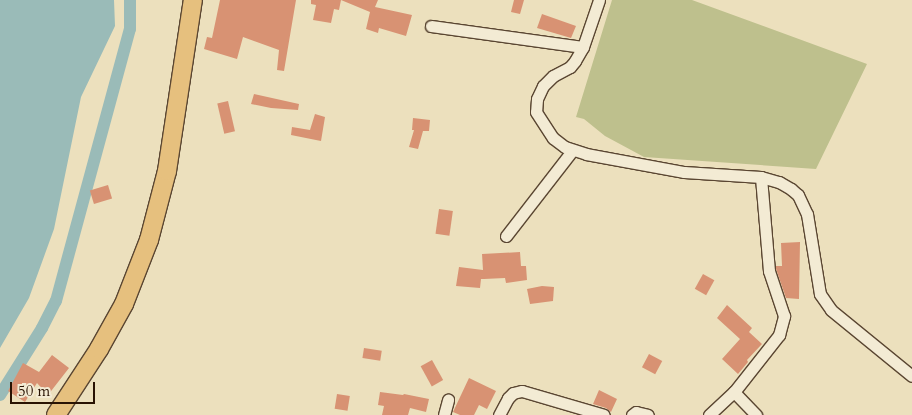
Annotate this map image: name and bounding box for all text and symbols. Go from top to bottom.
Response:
scale bar [12,372,98,404]
text: 50 m [18,381,50,401]

